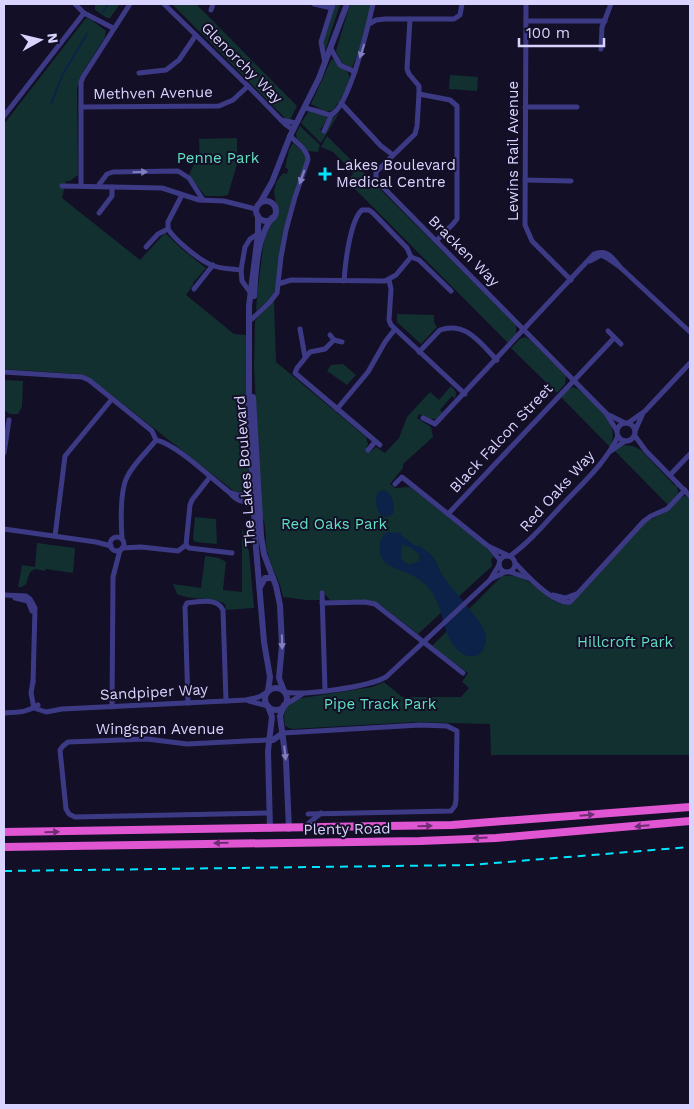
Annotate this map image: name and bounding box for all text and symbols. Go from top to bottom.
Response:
north arrow [15,15,65,65]
scale bar [519,15,604,47]
street label: Glenorchy Way [198,19,287,108]
text: 100 m [526,24,570,42]
text: N [44,32,62,44]
one-way arrow [357,44,365,59]
street label: Lewins Rail Avenue [504,81,522,221]
street label: Methven Avenue [93,83,213,103]
park label: Penne Park [177,149,260,167]
place label: Lakes Boulevard Medical Centre [336,156,456,191]
marker: Lakes Boulevard Medical Centre [318,167,332,181]
one-way arrow [133,168,149,176]
one-way arrow [298,169,305,184]
street label: Bracken Way [425,212,503,290]
street label: Black Falcon Street [446,379,557,496]
street label: The Lakes Boulevard [231,395,259,547]
street label: Red Oaks Way [516,446,598,535]
park label: Red Oaks Park [281,515,388,533]
park label: Hillcroft Park [577,633,674,651]
one-way arrow [278,635,286,651]
street label: Sandpiper Way [99,680,209,704]
park label: Pipe Track Park [324,695,437,713]
street label: Wingspan Avenue [96,720,224,738]
one-way arrow [281,745,289,761]
one-way arrow [579,811,595,819]
street label: Plenty Road [303,819,391,839]
one-way arrow [417,822,433,830]
one-way arrow [633,822,649,830]
one-way arrow [45,827,61,835]
one-way arrow [471,835,487,843]
one-way arrow [213,839,229,847]

